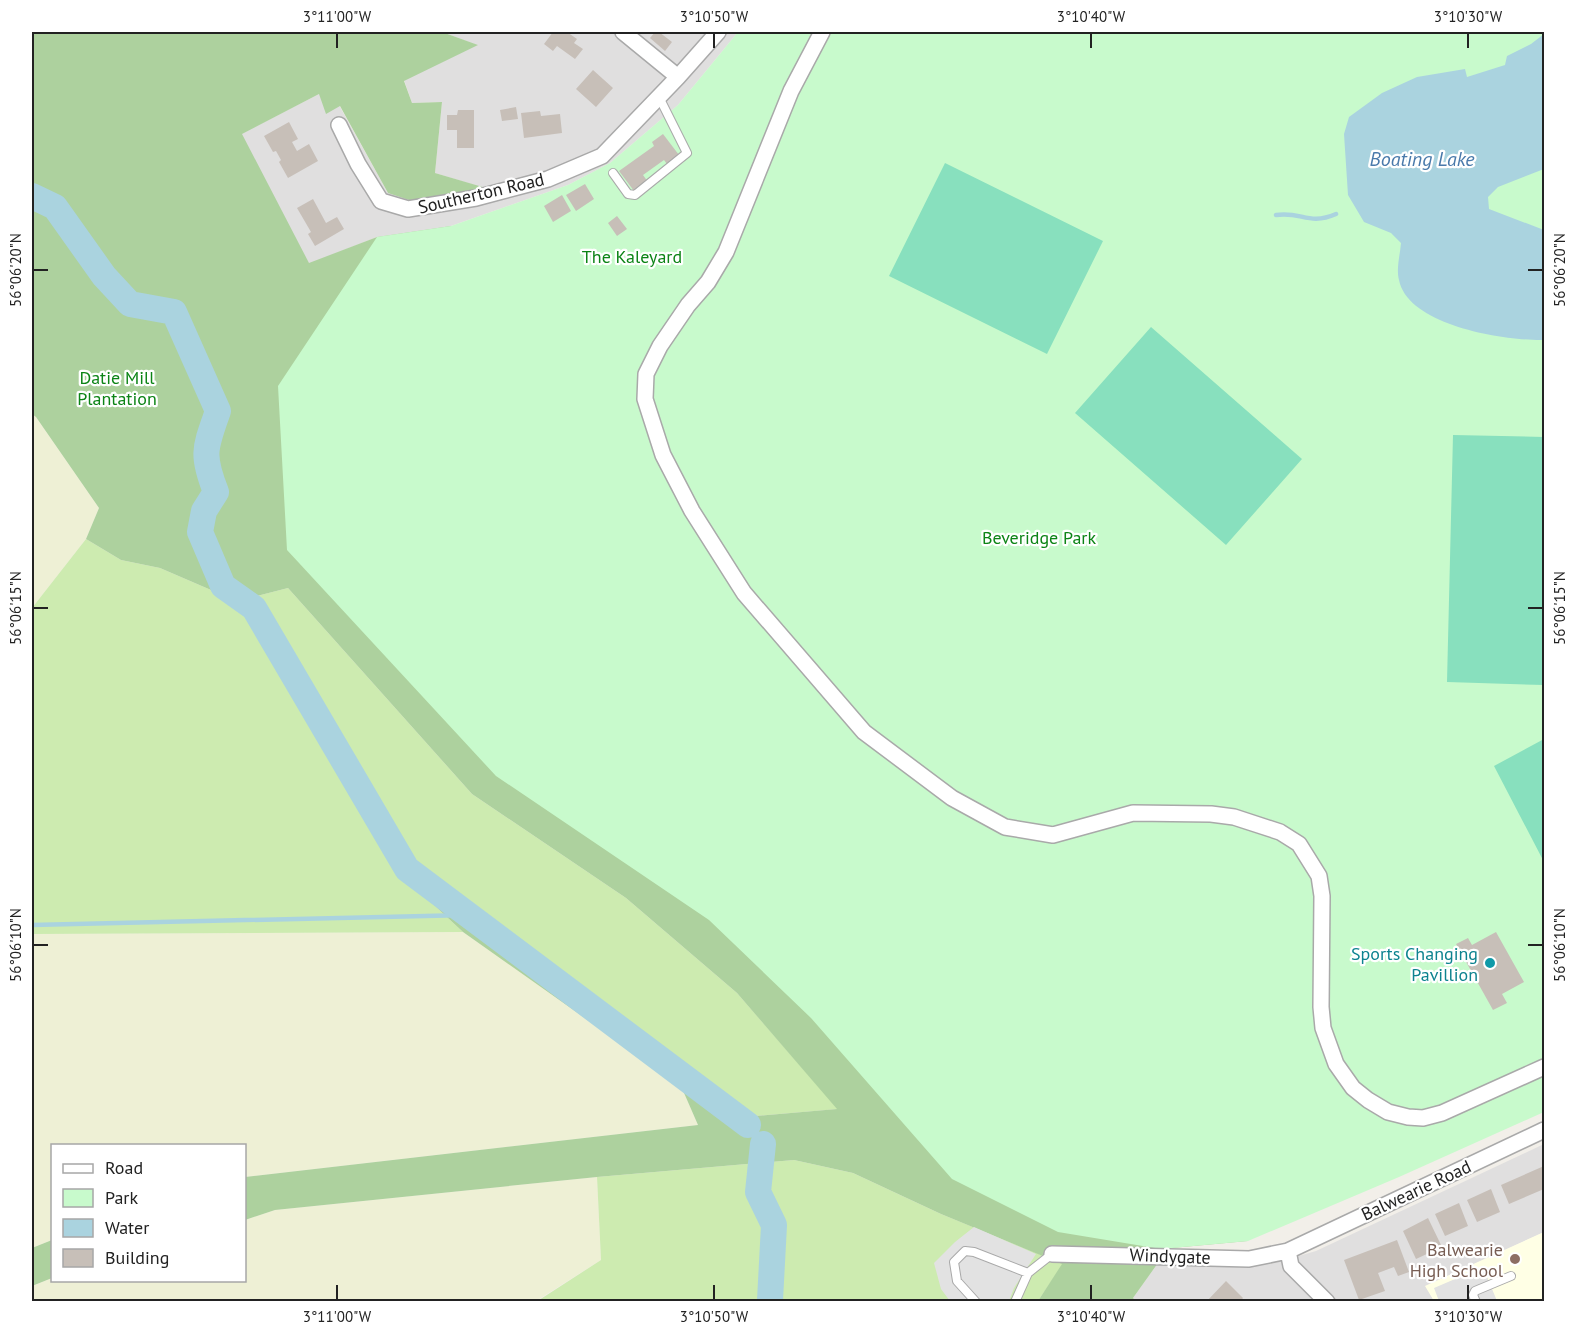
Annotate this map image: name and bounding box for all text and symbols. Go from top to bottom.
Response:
text: 3°11'00"W [303,7,372,26]
text: 3°10'50"W [680,7,749,26]
text: 3°10'40"W [1057,7,1126,26]
text: 3°10'30"W [1434,7,1503,26]
water label: Boating Lake [1370,146,1475,172]
street label: Southerton Road [416,167,546,219]
text: 56°06'20"N [6,233,25,307]
text: 56°06'20"N [1550,233,1569,307]
park label: The Kaleyard [582,245,682,268]
park label: Datie Mill Plantation [77,366,157,410]
park label: Beveridge Park [982,526,1096,549]
text: 56°06'15"N [6,571,25,645]
text: 56°06'15"N [1550,571,1569,645]
text: 56°06'10"N [6,908,25,982]
text: 56°06'10"N [1550,908,1569,982]
place label: Sports Changing Pavillion [1351,942,1478,986]
marker: Sports Changing Pavillion [1483,956,1497,970]
legend [51,1144,246,1282]
street label: Balwearie Road [1357,1154,1475,1226]
text: Road [105,1156,143,1179]
text: Park [105,1186,138,1209]
text: Water [105,1216,149,1239]
place label: Balwearie High School [1410,1238,1504,1282]
street label: Windygate [1129,1243,1211,1269]
text: Building [105,1246,169,1269]
marker: Balwearie High School [1508,1252,1522,1266]
text: 3°11'00"W [303,1307,372,1326]
text: 3°10'50"W [680,1307,749,1326]
text: 3°10'40"W [1057,1307,1126,1326]
text: 3°10'30"W [1434,1307,1503,1326]

